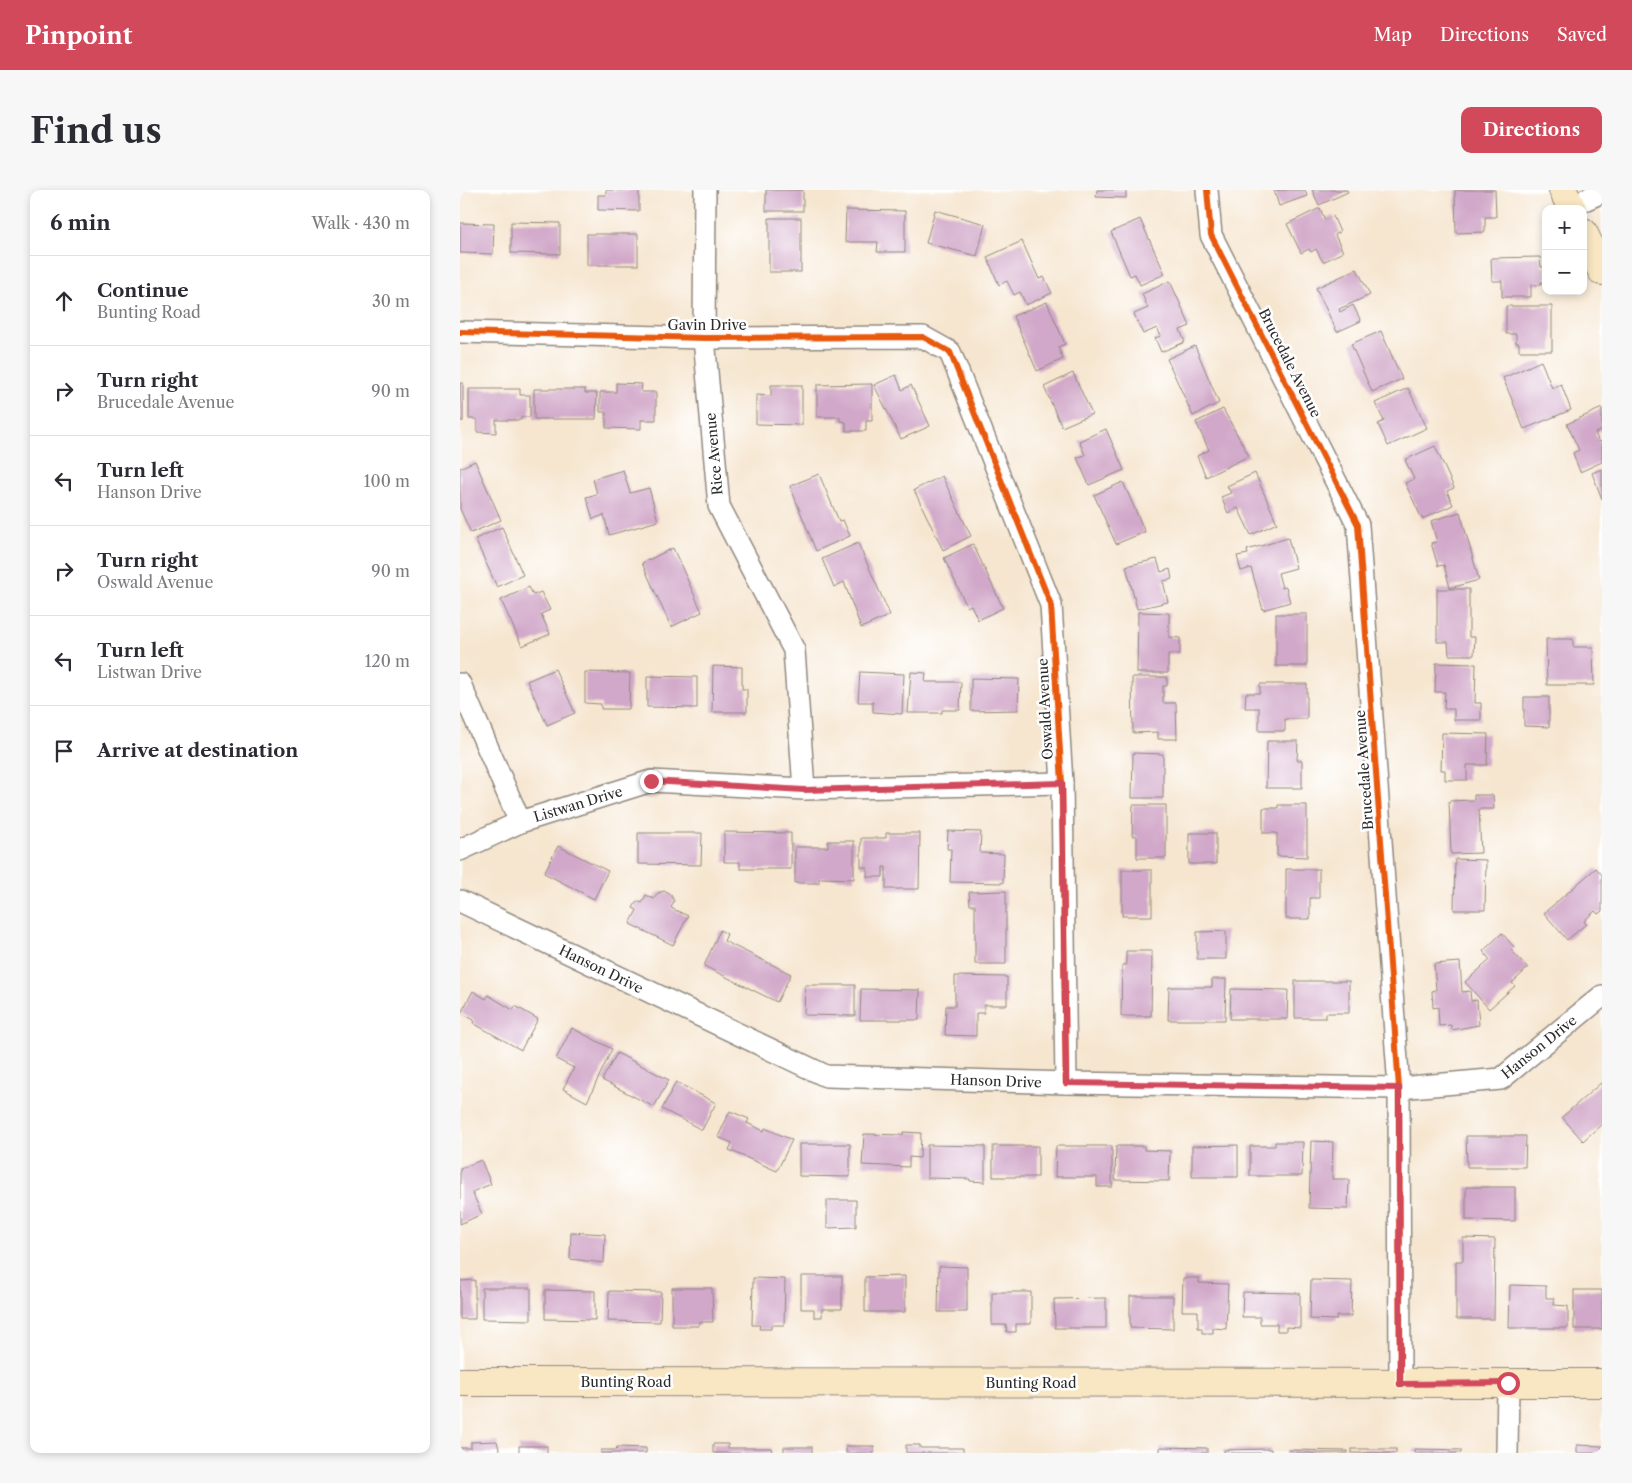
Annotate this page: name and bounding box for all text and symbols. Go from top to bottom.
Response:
text: Pinpoint [25,21,132,50]
text: Map [1373,24,1412,46]
text: Directions [1440,24,1529,46]
text: Saved [1557,24,1607,46]
button: Directions [1461,107,1602,153]
text: Find us [30,109,162,152]
map controls [1542,205,1587,295]
button: + [1542,205,1587,250]
text: 6 min [50,210,111,235]
text: Walk · 430 m [311,213,410,233]
button: − [1542,250,1587,295]
text: Continue [97,279,189,302]
icon: ahead [50,287,78,315]
text: 30 m [372,291,410,311]
text: Bunting Road [97,302,201,322]
street label: Brucedale Avenue [1255,305,1325,421]
street label: Gavin Drive [667,316,747,334]
text: Turn right [97,369,198,392]
icon: right [50,377,78,405]
text: 90 m [371,381,410,401]
text: Brucedale Avenue [97,392,234,412]
street label: Rice Avenue [701,412,727,496]
text: Turn left [97,459,184,482]
icon: left [50,467,78,495]
text: 100 m [364,471,410,491]
text: Hanson Drive [97,482,202,502]
text: Turn right [97,549,198,572]
icon: right [50,557,78,585]
text: 90 m [371,561,410,581]
text: Oswald Avenue [97,572,213,592]
text: Turn left [97,639,184,662]
icon: left [50,647,78,675]
text: 120 m [365,651,410,671]
street label: Oswald Avenue [1033,658,1057,760]
text: Listwan Drive [97,662,202,682]
street label: Brucedale Avenue [1351,709,1377,831]
icon: arrive [50,737,78,765]
text: Arrive at destination [97,739,298,762]
route end [640,770,663,793]
street label: Listwan Drive [531,782,625,826]
street label: Hanson Drive [556,941,646,997]
street label: Hanson Drive [1498,1011,1580,1083]
street label: Hanson Drive [950,1070,1042,1092]
route start [1497,1372,1520,1395]
street label: Bunting Road [581,1373,672,1391]
street label: Bunting Road [986,1374,1077,1392]

